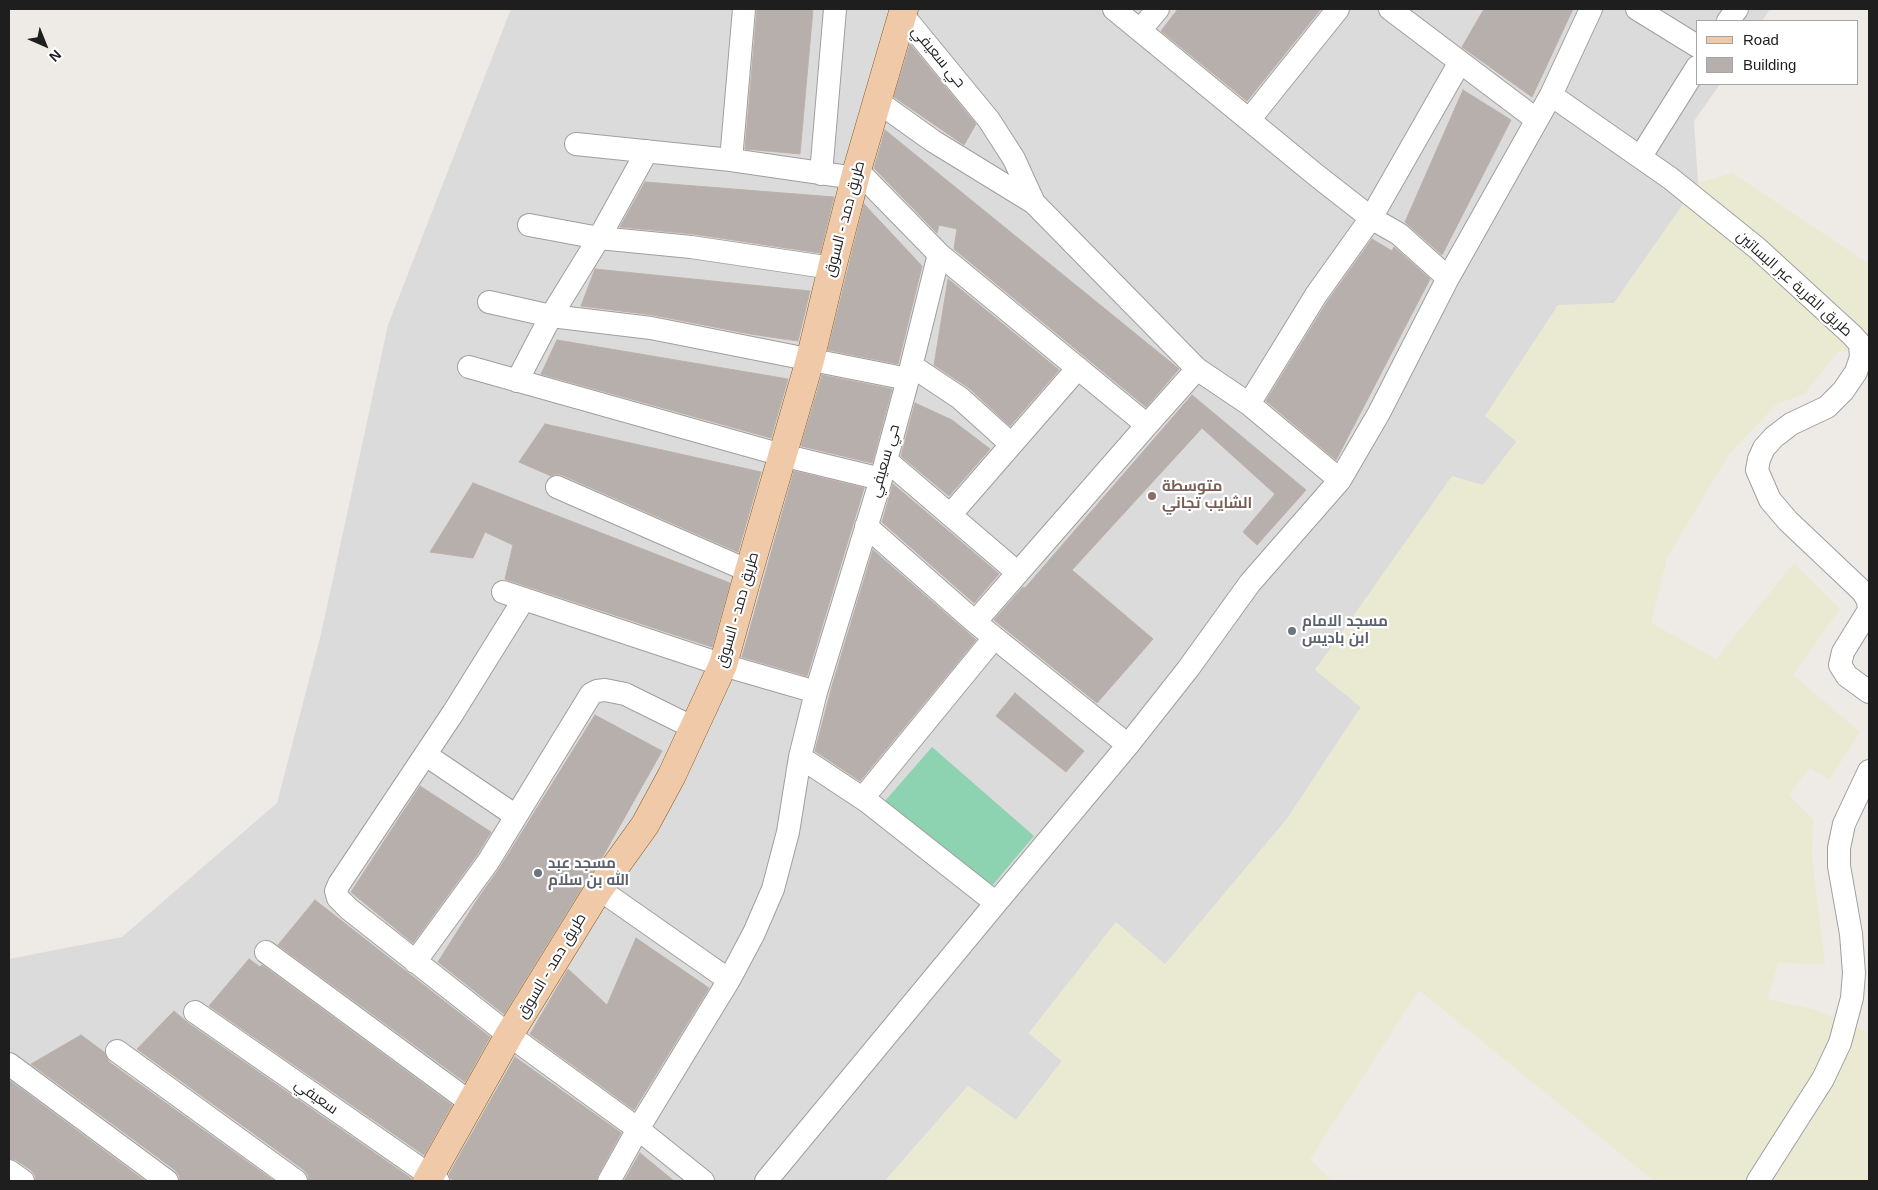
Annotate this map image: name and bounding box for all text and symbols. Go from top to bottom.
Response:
north arrow [20,20,70,70]
legend [1696,20,1858,85]
street label: حي سعيفي [907,23,969,91]
text: Road [1743,31,1779,48]
text: N [46,47,65,65]
text: Building [1743,56,1796,73]
street label: طريق دمد - السوق [821,159,869,279]
street label: طريق القرية عبر البساتين [1732,227,1856,341]
street label: حي سعيفي [866,422,904,500]
place label: متوسطة الشايب تجاني [1162,478,1252,513]
marker: متوسطة الشايب تجاني [1146,490,1158,502]
street label: طريق دمد - السوق [713,550,763,670]
place label: مسجد الامام ابن باديس [1302,613,1388,648]
marker: مسجد الامام ابن باديس [1286,625,1298,637]
place label: مسجد عبد الله بن سلام [548,855,629,890]
marker: مسجد عبد الله بن سلام [532,867,544,879]
street label: طريق دمد - السوق [514,910,590,1022]
street label: سعيفي [291,1076,341,1118]

